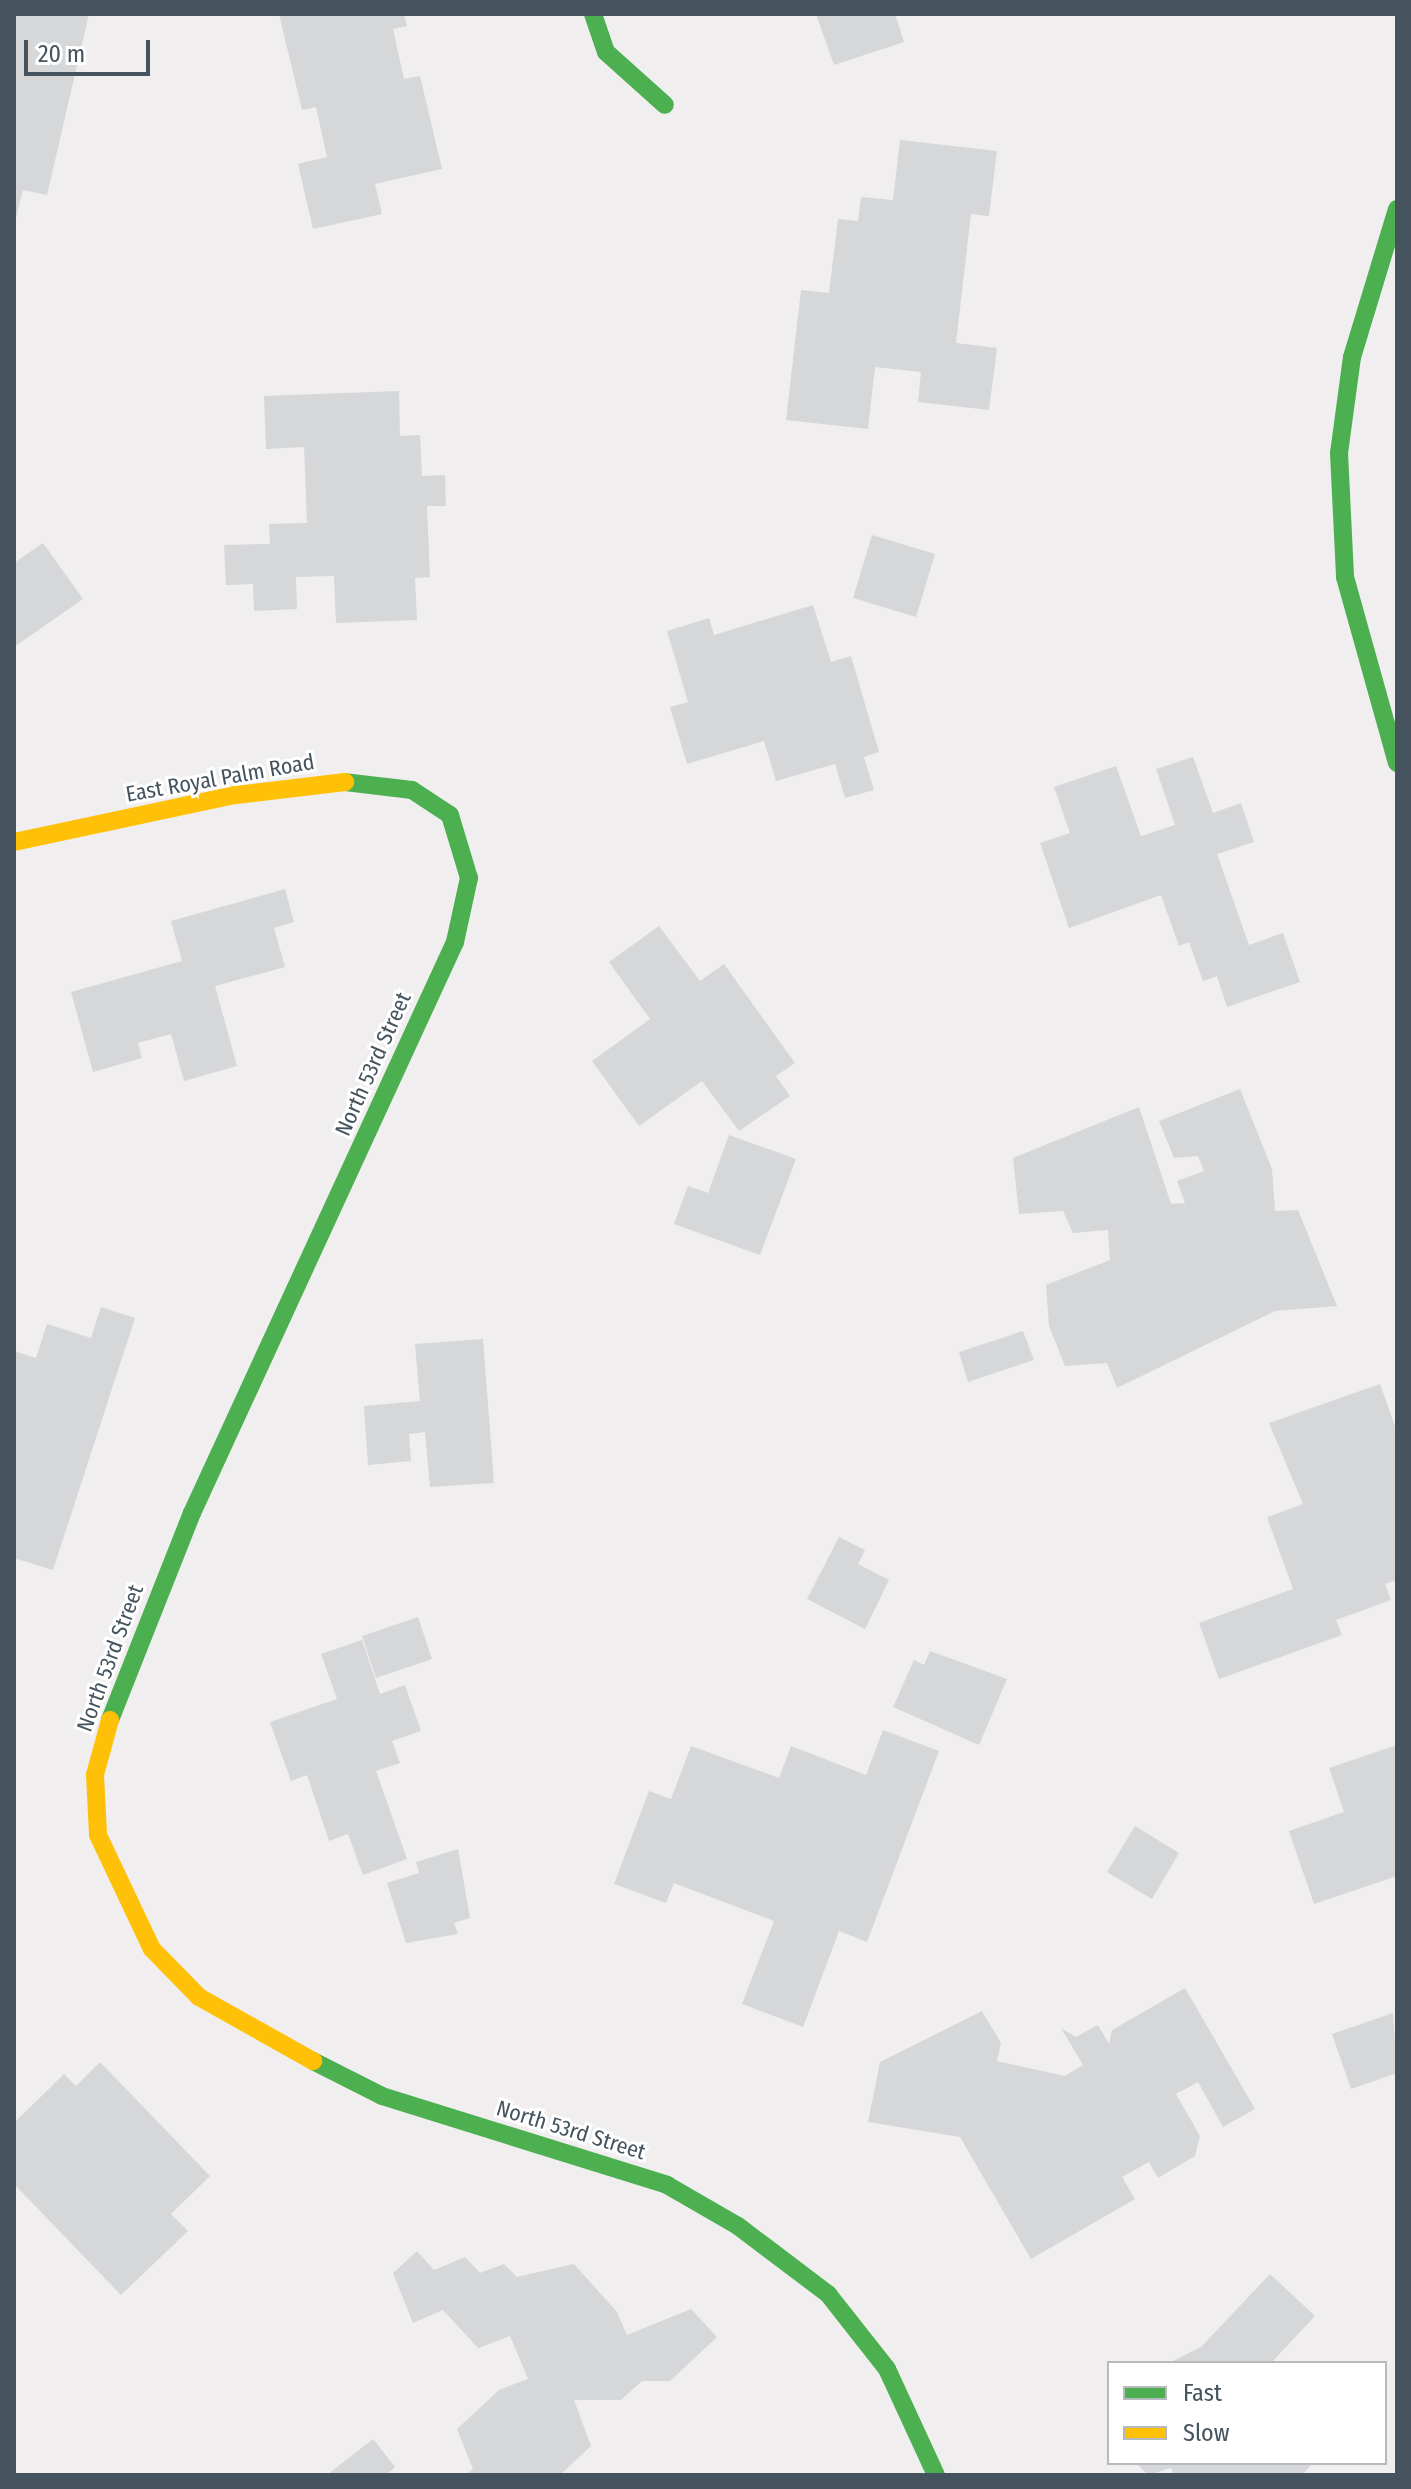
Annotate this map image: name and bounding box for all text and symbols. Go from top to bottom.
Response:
scale bar [28,24,154,74]
text: 20 m [38,40,85,68]
street label: East Royal Palm Road [124,748,316,808]
street label: North 53rd Street [330,988,416,1140]
street label: North 53rd Street [71,1581,149,1735]
street label: North 53rd Street [493,2095,649,2165]
legend [1107,2361,1387,2465]
text: Fast [1183,2379,1222,2407]
text: Slow [1183,2419,1229,2447]

